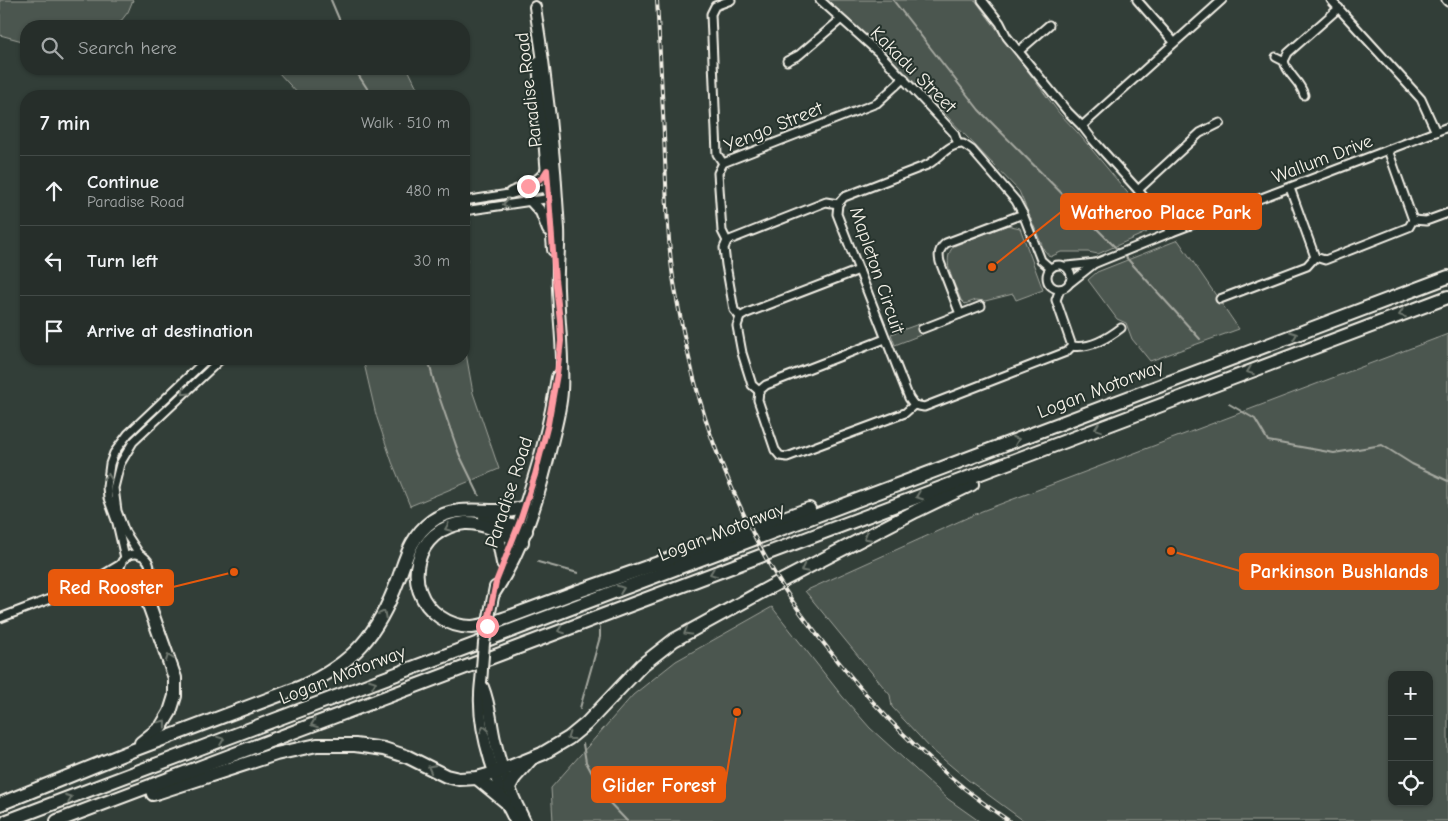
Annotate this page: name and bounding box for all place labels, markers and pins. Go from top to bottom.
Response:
callout: Watheroo Place Park [1061,194,1261,229]
callout: Parkinson Bushlands [1240,554,1438,589]
callout: Red Rooster [49,570,173,605]
callout: Glider Forest [592,767,725,802]

